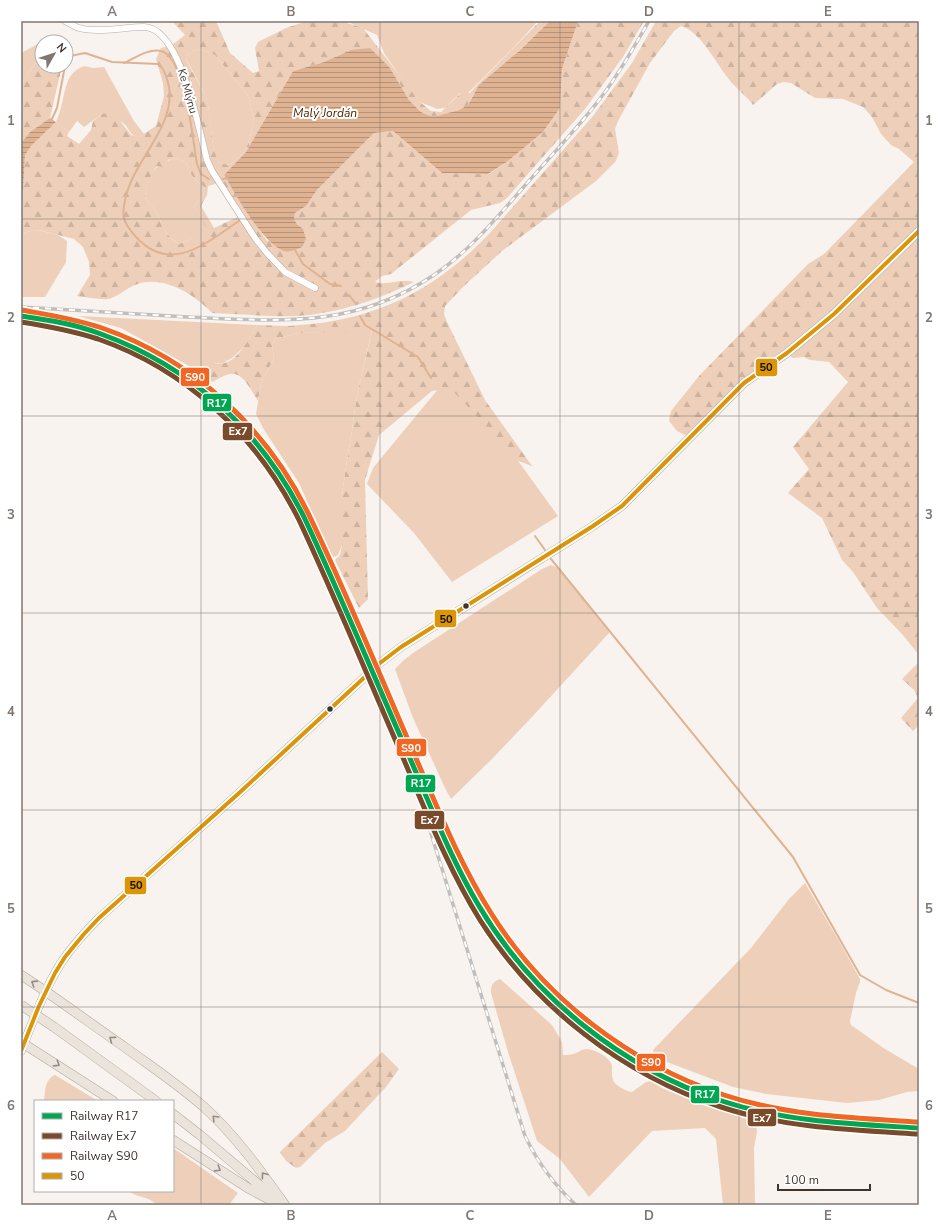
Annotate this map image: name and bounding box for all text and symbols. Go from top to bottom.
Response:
text: A [107,3,117,21]
text: B [287,3,296,21]
text: C [466,3,475,21]
text: D [644,3,654,21]
text: E [824,3,832,21]
north arrow [34,34,74,74]
text: N [53,40,70,56]
street label: Ke Mlýnu [174,67,201,115]
water label: Malý Jordán [293,105,357,121]
text: 1 [7,112,15,130]
text: 1 [925,112,933,130]
text: 2 [7,309,15,327]
text: 2 [925,309,933,327]
line badge: 50 [755,358,778,377]
text: 50 [759,360,773,375]
line badge: S90 [180,367,210,387]
text: S90 [185,370,205,385]
line badge: R17 [202,393,232,412]
text: R17 [207,396,227,411]
line badge: Ex7 [222,422,253,441]
text: Ex7 [228,424,248,439]
text: 3 [7,506,15,524]
text: 3 [925,506,933,524]
unlabelled marker [461,601,471,611]
line badge: 50 [434,609,457,628]
text: 50 [439,612,453,627]
text: 4 [7,703,15,721]
text: 4 [925,703,933,721]
unlabelled marker [325,704,335,714]
line badge: S90 [396,738,427,757]
text: S90 [401,741,421,756]
line badge: R17 [405,774,436,793]
text: R17 [411,776,431,791]
line badge: Ex7 [414,810,445,830]
text: Ex7 [420,813,440,828]
line badge: 50 [124,876,147,895]
text: 50 [129,878,143,893]
text: 5 [7,900,15,918]
text: 5 [925,900,933,918]
one-way arrow [31,981,38,988]
one-way arrow [109,1036,116,1044]
line badge: S90 [636,1053,666,1072]
text: S90 [641,1055,661,1070]
one-way arrow [53,1060,60,1067]
line badge: R17 [690,1085,720,1104]
text: R17 [695,1087,715,1102]
text: 6 [7,1097,15,1115]
text: 6 [925,1097,933,1115]
legend [34,1100,174,1192]
text: Railway R17 [70,1108,139,1124]
line badge: Ex7 [747,1108,777,1127]
text: Ex7 [752,1111,772,1126]
one-way arrow [212,1115,220,1123]
text: Railway Ex7 [70,1128,137,1144]
text: Railway S90 [70,1148,138,1164]
one-way arrow [213,1164,220,1171]
scale bar [778,1166,870,1192]
text: 50 [70,1168,84,1184]
text: 100 m [784,1172,819,1188]
one-way arrow [262,1173,269,1180]
text: A [107,1207,117,1225]
text: B [287,1207,296,1225]
text: C [466,1207,475,1225]
text: D [644,1207,654,1225]
text: E [824,1207,832,1225]

